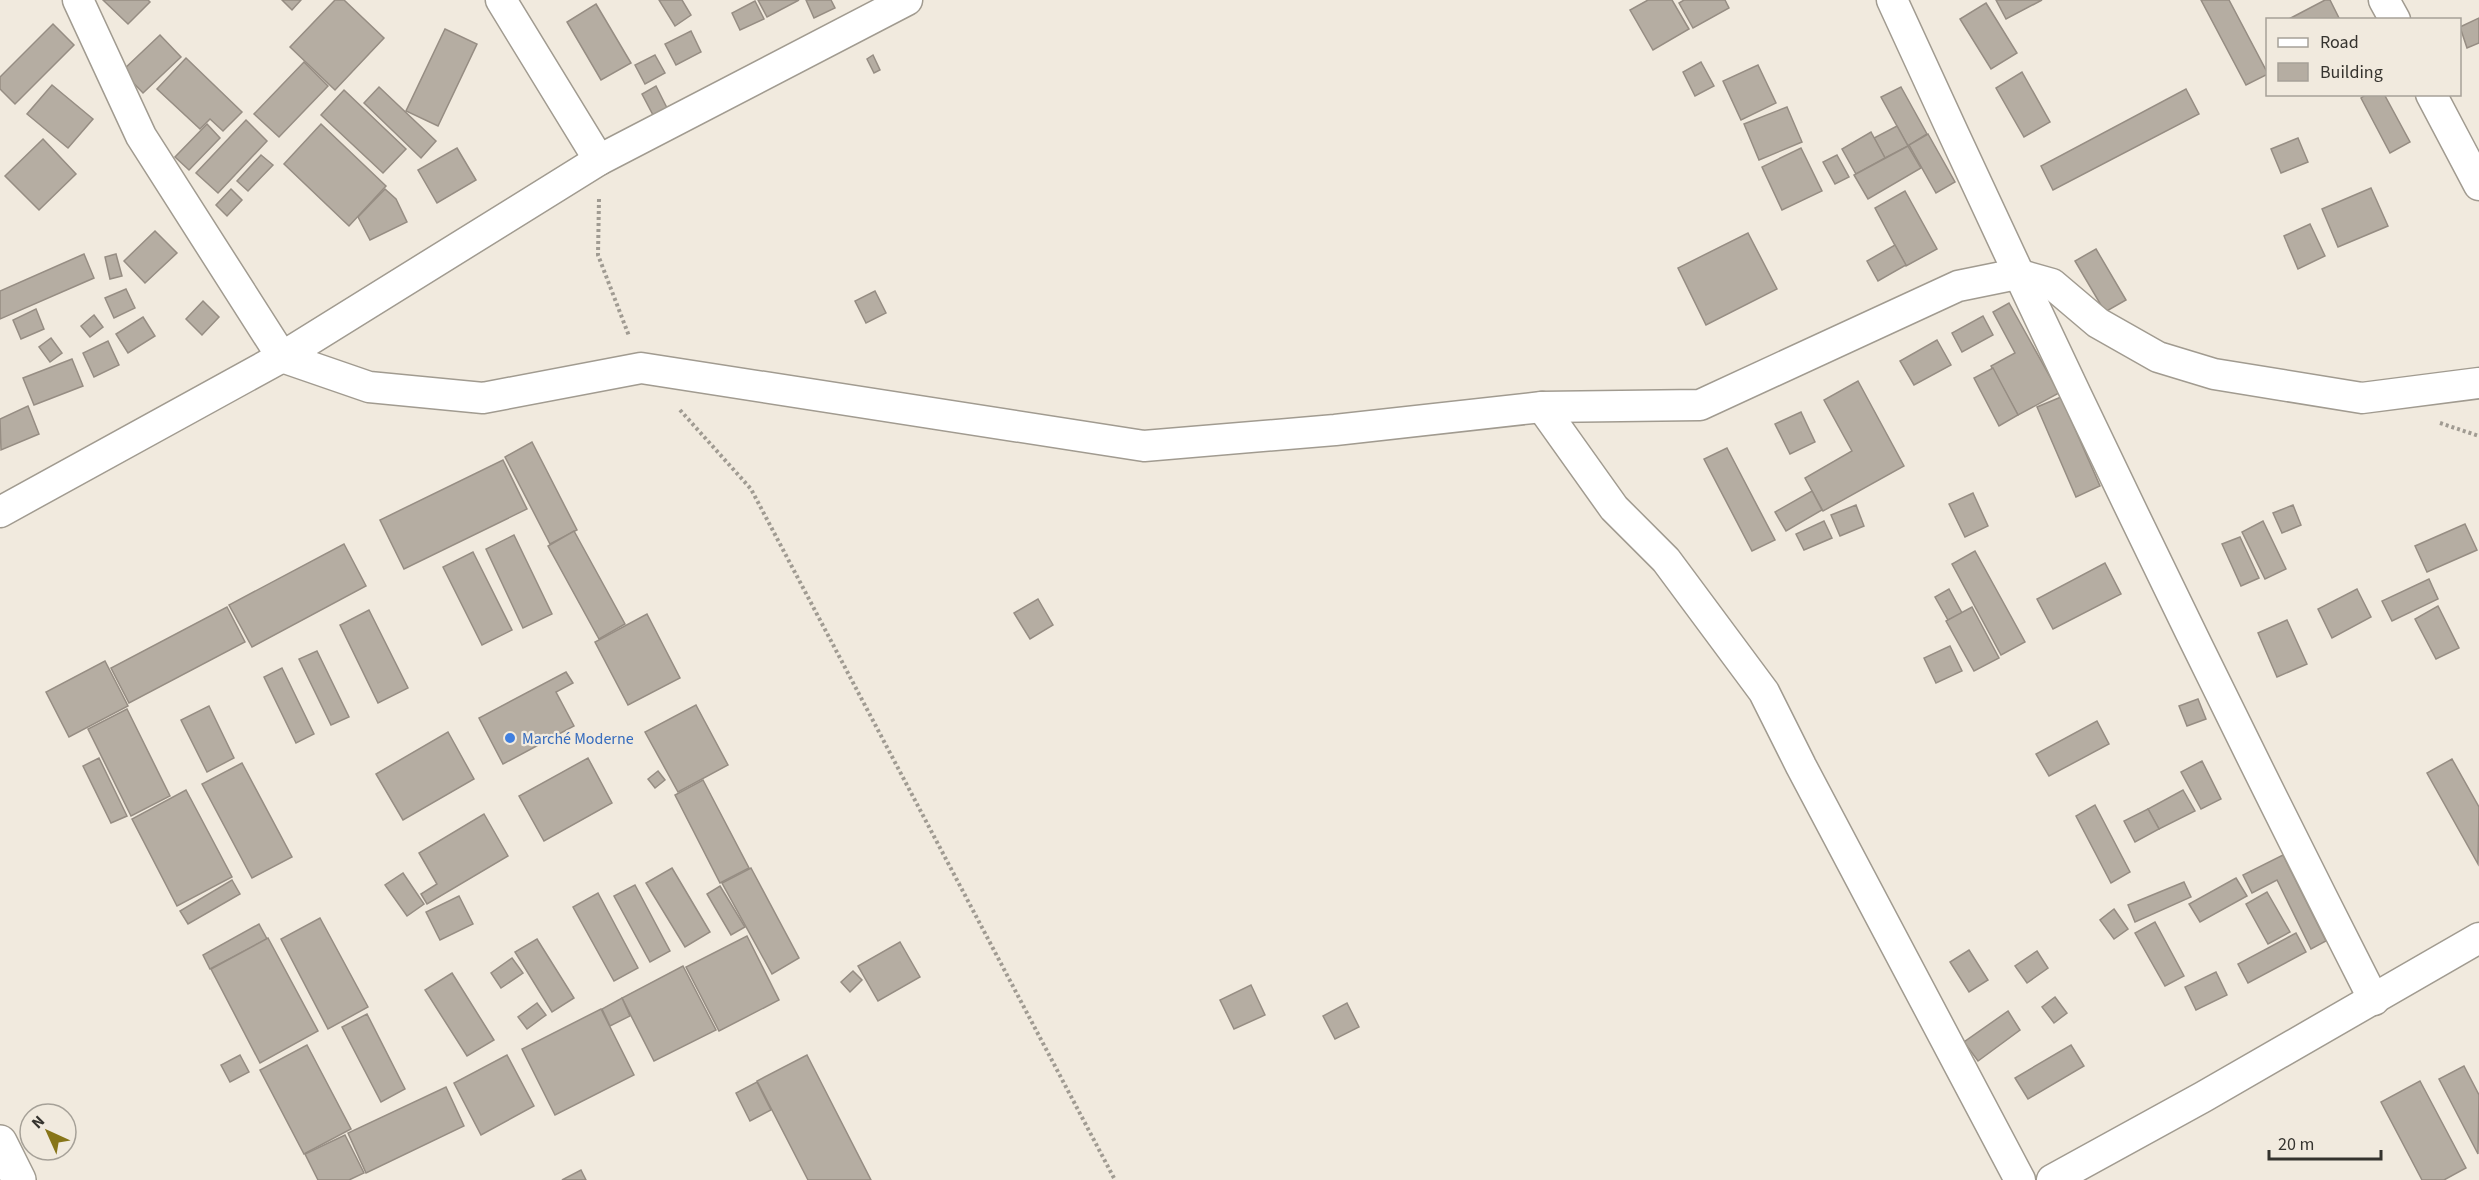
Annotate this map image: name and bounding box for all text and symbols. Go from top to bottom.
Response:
legend [2266,18,2461,96]
text: Road [2320,30,2359,55]
text: Building [2320,60,2383,85]
place label: Marché Moderne [522,728,634,750]
marker: Marché Moderne [503,731,517,745]
north arrow [18,1102,78,1162]
text: N [27,1111,50,1134]
scale bar [2269,1123,2382,1161]
text: 20 m [2278,1132,2314,1157]

